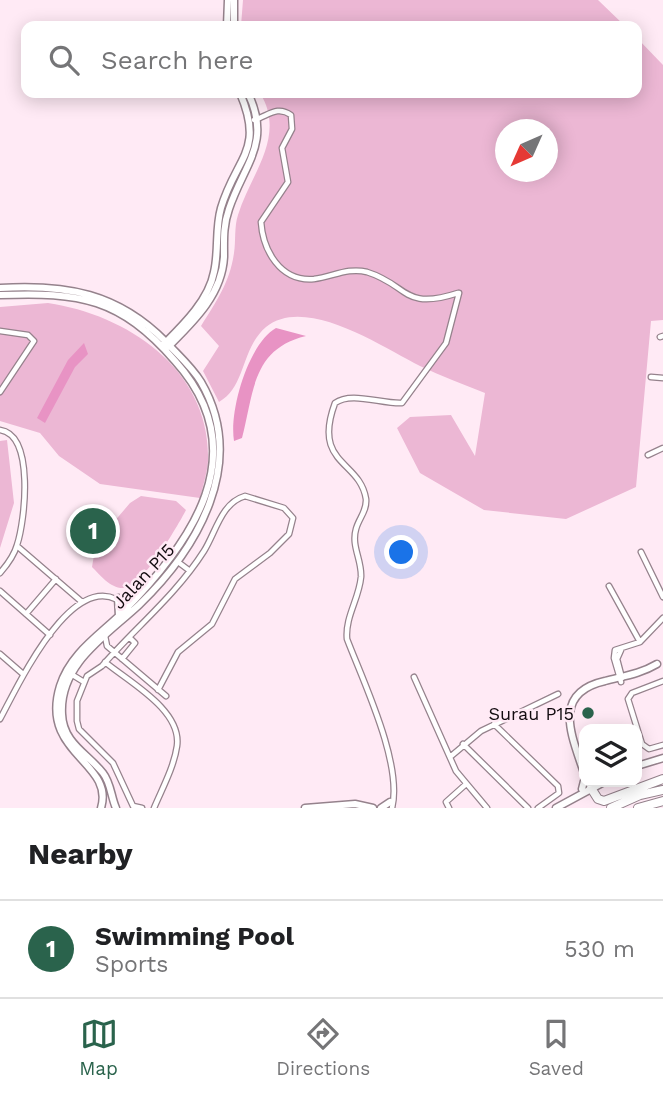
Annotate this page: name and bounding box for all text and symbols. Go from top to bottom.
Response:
search box [21,21,642,98]
icon: search [45,41,83,79]
text: Search here [101,45,253,75]
north arrow [495,119,558,182]
pin: 1 [70,505,116,557]
your location [384,535,418,569]
street label: Jalan P15 [108,539,178,613]
place label: Surau P15 [488,703,574,724]
marker: Surau P15 [580,705,596,721]
map controls [579,724,642,787]
button: layers [579,724,642,787]
text: Nearby [28,836,133,871]
text: Swimming Pool [95,921,294,951]
text: 1 [46,936,56,963]
text: 530 m [564,936,635,963]
text: Sports [95,951,168,978]
tab: Map [79,1015,118,1080]
tab: Directions [276,1015,370,1080]
tab: Saved [529,1015,584,1080]

